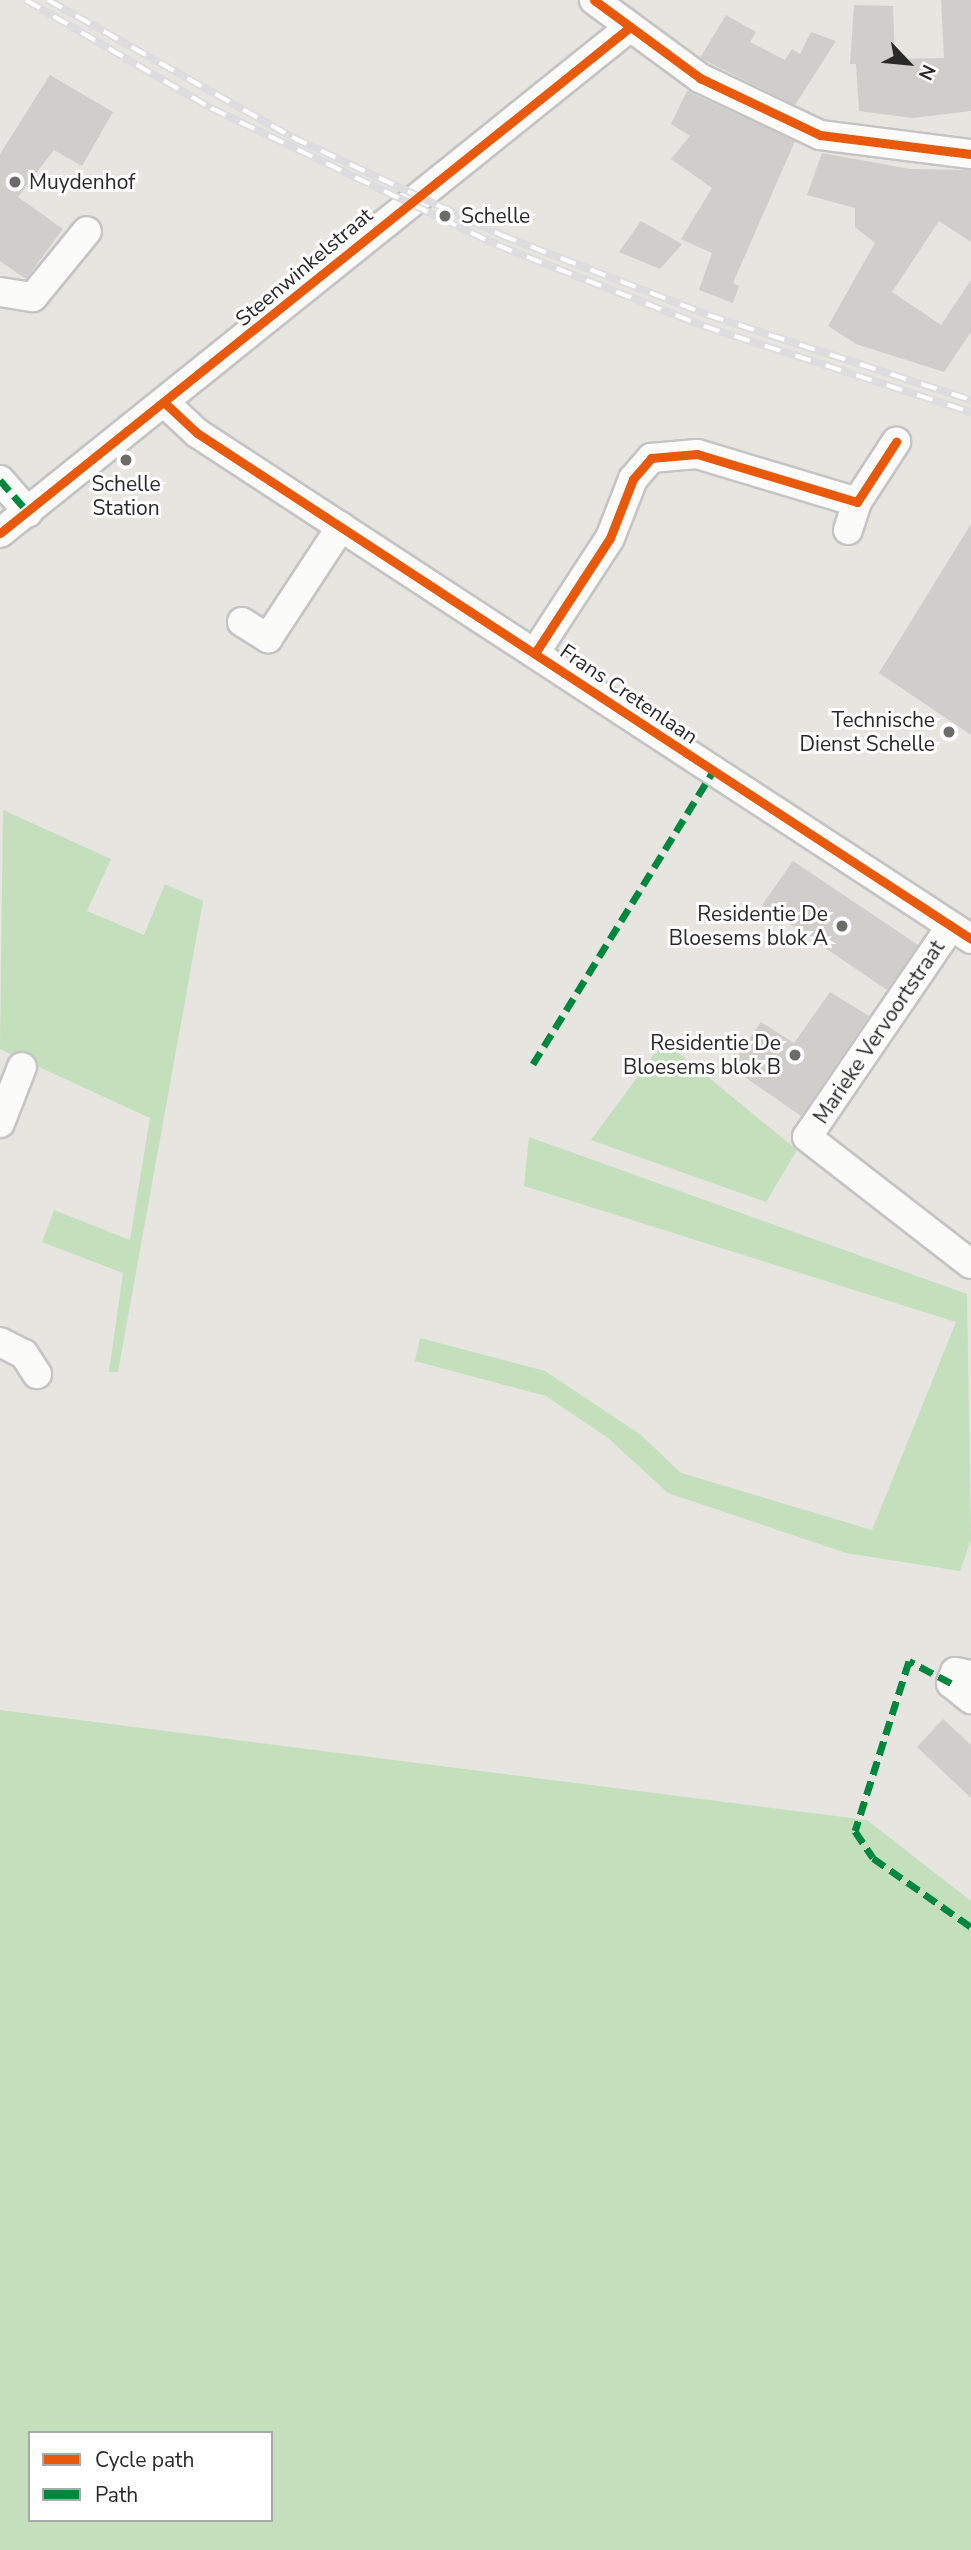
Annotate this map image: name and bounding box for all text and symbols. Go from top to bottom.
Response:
north arrow [873,28,943,98]
text: N [912,60,942,84]
place label: Muydenhof [29,169,135,195]
marker: Muydenhof [7,174,23,190]
street label: Steenwinkelstraat [231,203,377,331]
place label: Schelle [461,203,530,229]
marker: Schelle [435,206,455,226]
marker: Schelle Station [118,452,134,468]
place label: Schelle Station [91,471,161,521]
street label: Frans Cretenlaan [555,639,703,749]
place label: Technische Dienst Schelle [799,707,935,757]
marker: Technische Dienst Schelle [941,724,957,740]
place label: Residentie De Bloesems blok A [669,901,828,951]
marker: Residentie De Bloesems blok A [834,918,850,934]
street label: Marieke Vervoortstraat [808,935,950,1129]
place label: Residentie De Bloesems blok B [623,1030,781,1080]
marker: Residentie De Bloesems blok B [787,1047,803,1063]
legend [28,2431,273,2522]
text: Cycle path [95,2446,194,2474]
text: Path [95,2481,138,2509]

